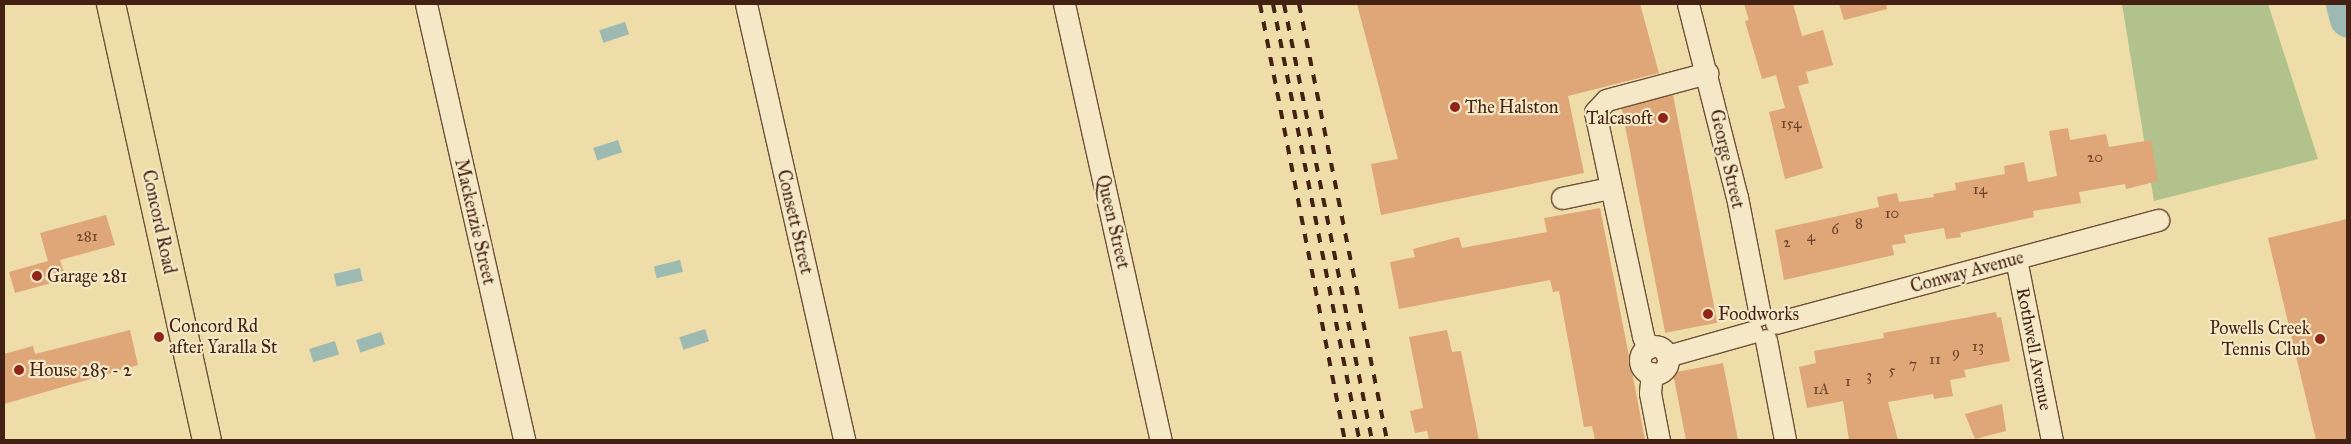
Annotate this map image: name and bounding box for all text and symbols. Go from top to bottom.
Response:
place label: The Halston [1465,96,1559,118]
marker: The Halston [1449,101,1461,113]
place label: Talcasoft [1586,107,1653,129]
street label: George Street [1705,107,1749,211]
marker: Talcasoft [1657,112,1669,124]
house number: 154 [1781,115,1801,133]
house number: 20 [2087,149,2103,167]
street label: Mackenzie Street [450,157,500,287]
street label: Concord Road [137,168,181,276]
street label: Consett Street [772,168,818,276]
street label: Queen Street [1092,173,1134,271]
house number: 14 [1973,181,1987,199]
house number: 10 [1885,205,1899,223]
house number: 8 [1855,215,1863,233]
house number: 6 [1831,221,1839,239]
house number: 281 [76,228,98,246]
house number: 4 [1807,228,1815,246]
house number: 2 [1783,234,1791,252]
street label: Conway Avenue [1908,246,2026,298]
place label: Garage 281 [47,265,127,287]
marker: Garage 281 [31,270,43,282]
street label: Rothwell Avenue [2012,286,2056,412]
place label: Foodworks [1718,303,1799,325]
marker: Foodworks [1702,308,1714,320]
place label: Concord Rd after Yaralla St [169,316,277,358]
place label: Powells Creek Tennis Club [2209,318,2310,360]
marker: Concord Rd after Yaralla St [153,331,165,343]
marker: Powells Creek Tennis Club [2314,333,2326,345]
house number: 13 [1972,338,1984,356]
house number: 9 [1952,344,1960,362]
house number: 11 [1929,351,1941,369]
house number: 7 [1909,356,1917,374]
place label: House 285 - 2 [29,359,132,381]
house number: 5 [1889,362,1895,380]
marker: House 285 - 2 [13,364,25,376]
house number: 3 [1866,367,1872,385]
house number: 1 [1845,373,1851,391]
house number: 1A [1813,381,1829,399]

